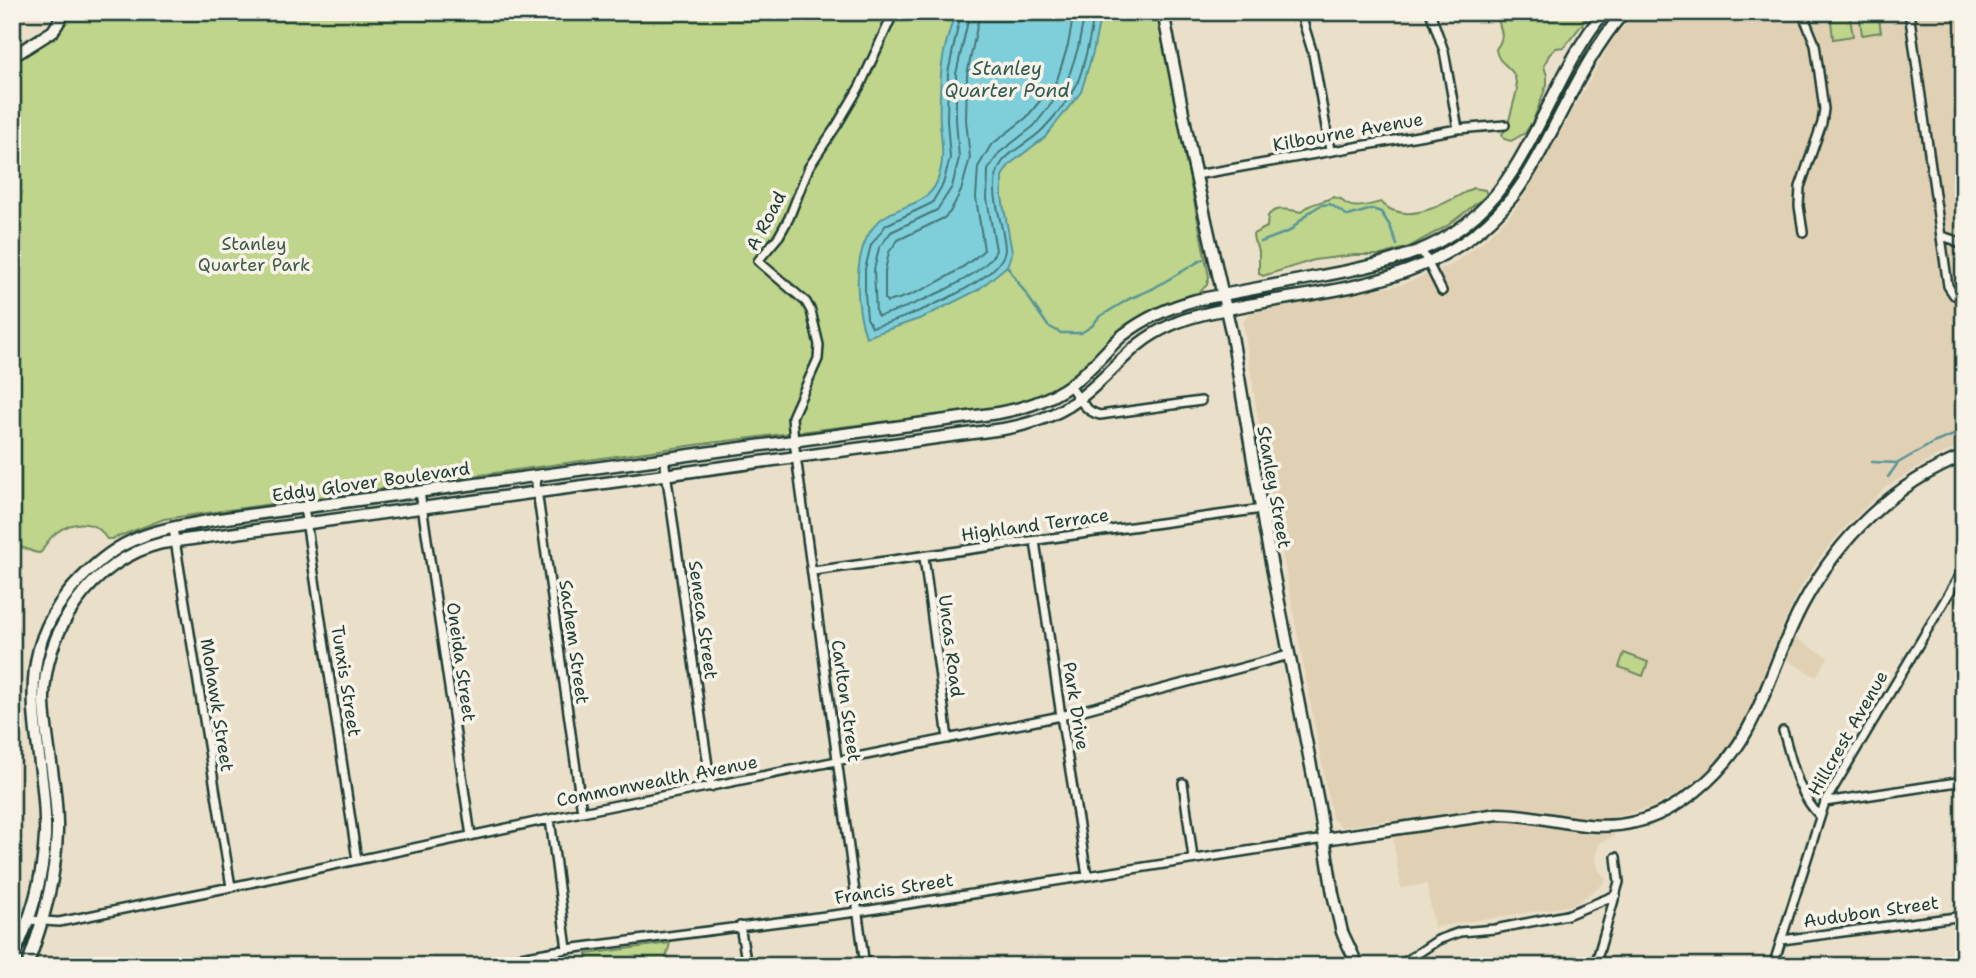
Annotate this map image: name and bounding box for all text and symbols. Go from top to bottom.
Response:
water label: Stanley Quarter Pond [944,56,1070,103]
street label: Kilbourne Avenue [1271,107,1425,157]
street label: A Road [740,187,792,255]
park label: Stanley Quarter Park [198,232,310,277]
street label: Stanley Street [1251,424,1297,550]
street label: Eddy Glover Boulevard [271,456,471,508]
street label: Highland Terrace [960,503,1110,547]
street label: Seneca Street [683,559,723,681]
street label: Sachem Street [553,578,595,706]
street label: Uncas Road [933,593,969,699]
street label: Oneida Street [441,601,481,723]
street label: Tunxis Street [325,623,367,739]
street label: Mohawk Street [195,637,239,773]
street label: Carlton Street [826,638,866,764]
street label: Park Drive [1057,660,1095,752]
street label: Hillcrest Avenue [1802,666,1894,800]
street label: Commonwealth Avenue [554,750,760,812]
street label: Francis Street [833,868,955,910]
street label: Audubon Street [1802,891,1940,933]

